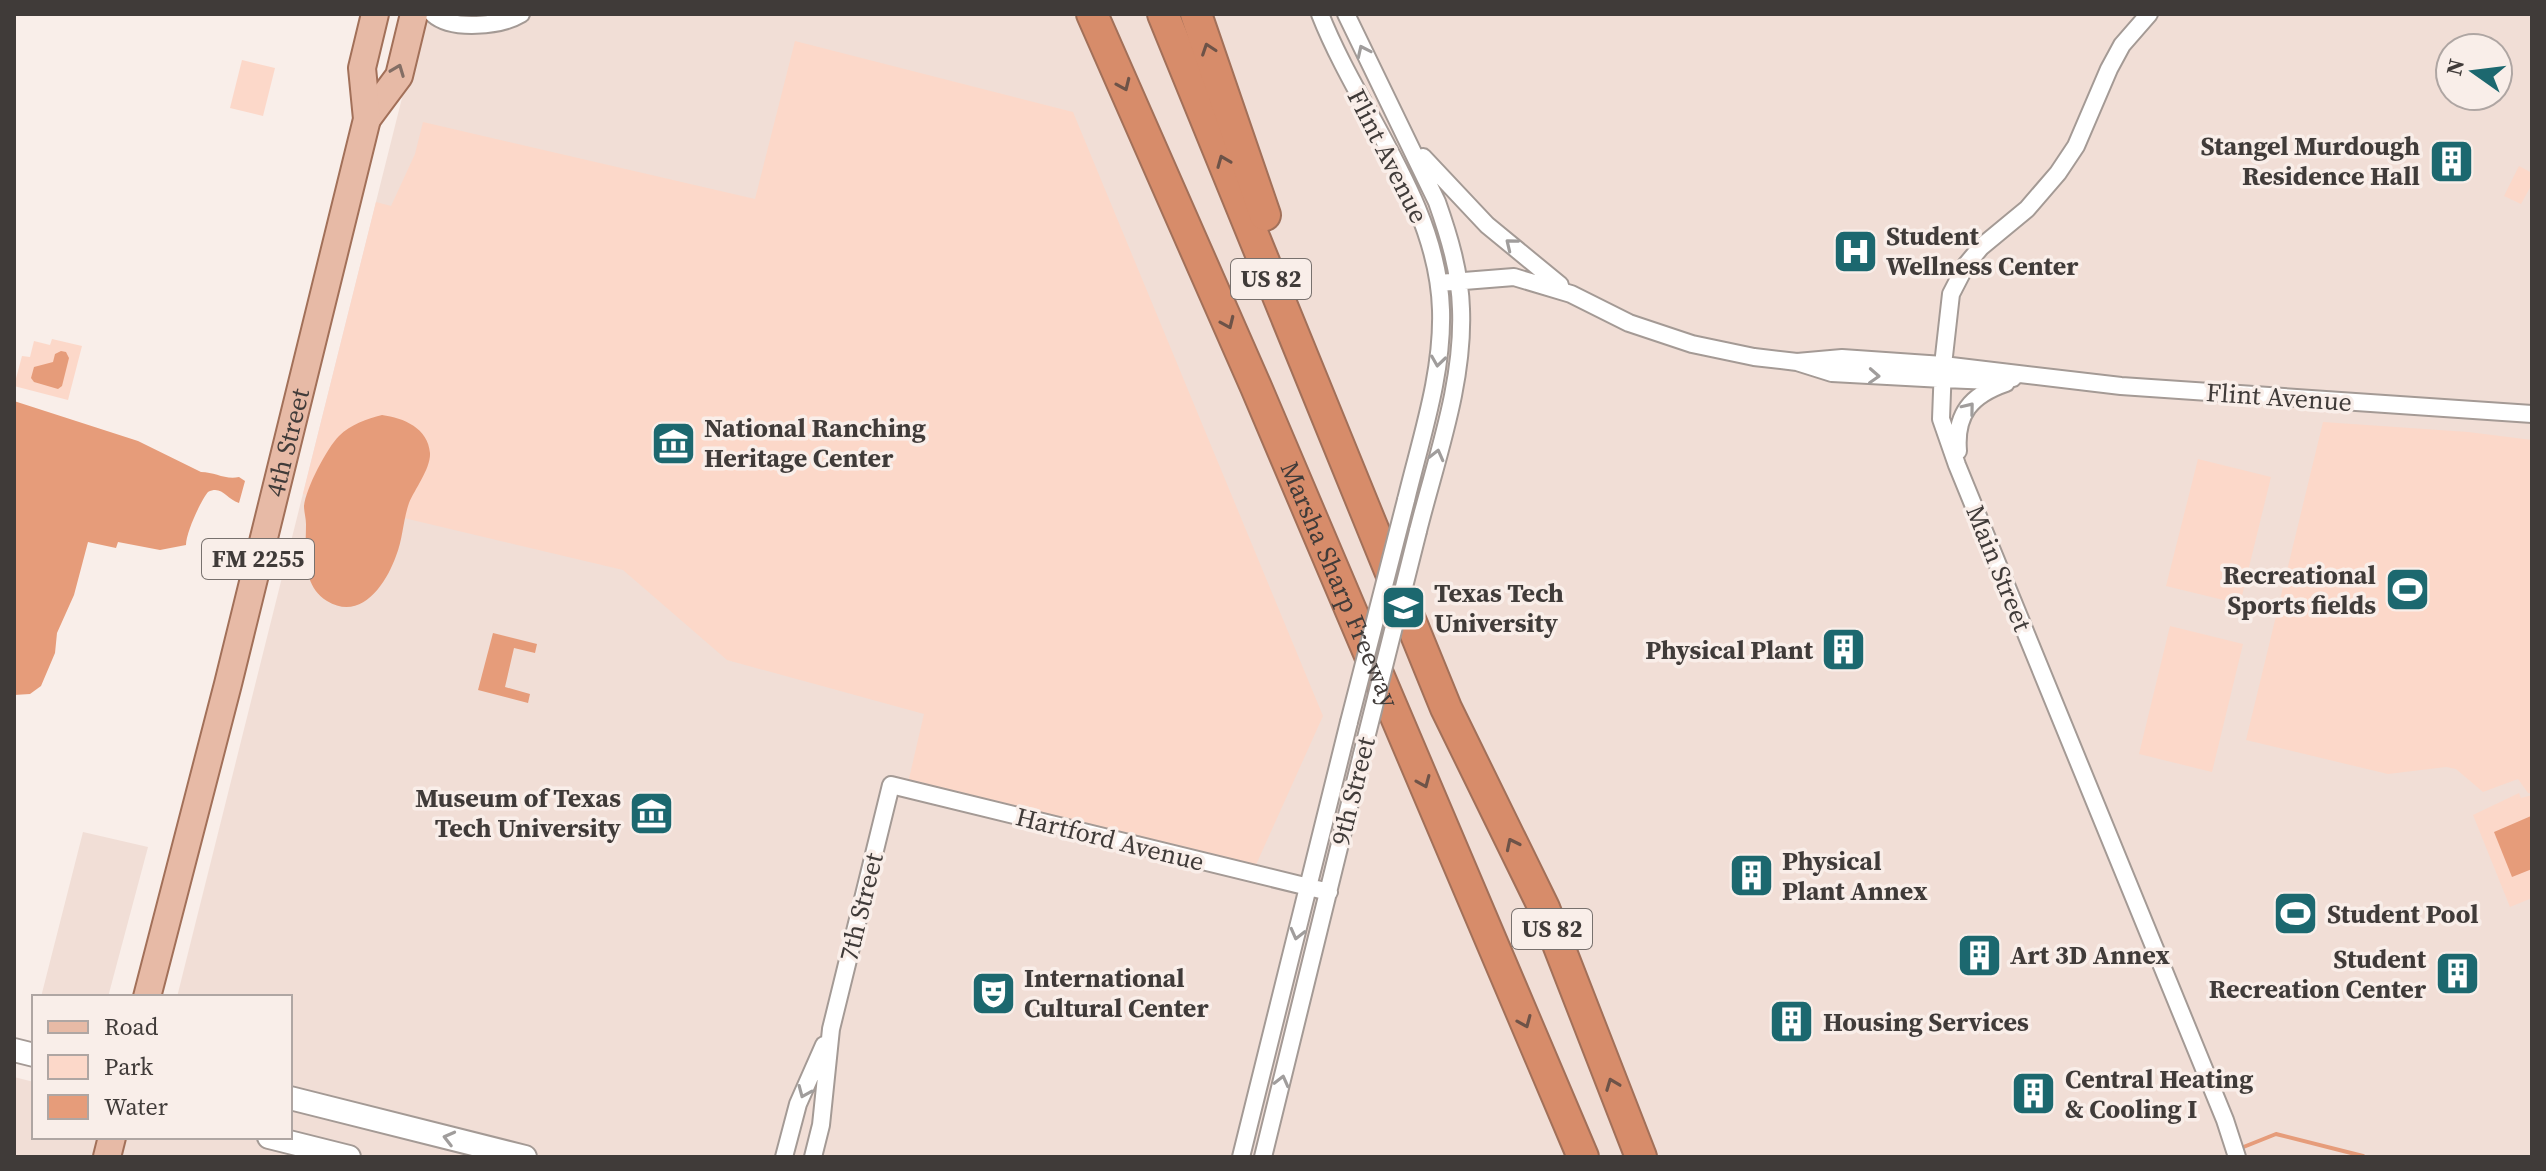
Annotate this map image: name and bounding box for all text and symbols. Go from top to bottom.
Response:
north arrow [2434,32,2514,112]
one-way arrow [1201,43,1217,57]
one-way arrow [1357,44,1373,59]
text: N [2438,56,2471,79]
one-way arrow [389,64,405,78]
one-way arrow [1114,77,1130,92]
street label: Flint Avenue [1339,83,1437,229]
place label: Stangel Murdough Residence Hall [2200,128,2420,194]
building icon: Stangel Murdough Residence Hall [2427,137,2475,185]
one-way arrow [1216,155,1232,169]
place label: Student Wellness Center [1886,218,2079,284]
hospital icon: Student Wellness Center [1831,227,1879,275]
one-way arrow [1506,239,1520,254]
road number: US 82 [1231,259,1311,299]
one-way arrow [1219,315,1235,330]
one-way arrow [1430,354,1447,367]
one-way arrow [1868,367,1881,384]
street label: Flint Avenue [2205,374,2353,420]
street label: 4th Street [257,384,318,500]
one-way arrow [1959,403,1974,417]
place label: National Ranching Heritage Center [704,410,926,476]
museum icon: National Ranching Heritage Center [649,419,697,467]
one-way arrow [1428,449,1445,463]
street label: Marsha Sharp Freeway [1272,456,1408,714]
street label: Main Street [1957,500,2041,637]
road number: FM 2255 [202,539,314,579]
place label: Recreational Sports fields [2223,557,2376,623]
sports icon: Recreational Sports fields [2383,566,2431,614]
place label: Texas Tech University [1434,575,1564,641]
school or university icon: Texas Tech University [1379,584,1427,632]
building icon: Physical Plant [1820,626,1868,674]
place label: Physical Plant [1645,632,1814,668]
street label: 9th Street [1322,733,1384,849]
one-way arrow [1414,774,1430,788]
place label: Museum of Texas Tech University [415,780,621,846]
museum icon: Museum of Texas Tech University [628,789,676,837]
street label: Hartford Avenue [1012,798,1208,880]
one-way arrow [1507,838,1522,853]
place label: Physical Plant Annex [1782,843,1928,909]
street label: 7th Street [830,849,892,965]
building icon: Physical Plant Annex [1727,852,1775,900]
sports icon: Student Pool [2272,890,2320,938]
place label: Student Pool [2327,896,2479,932]
road number: US 82 [1512,909,1592,949]
one-way arrow [1290,927,1307,940]
building icon: Art 3D Annex [1955,931,2003,979]
place label: Art 3D Annex [2010,937,2171,973]
place label: Student Recreation Center [2209,941,2427,1007]
building icon: Student Recreation Center [2433,950,2481,998]
place label: International Cultural Center [1024,960,1209,1026]
theatre icon: International Cultural Center [969,969,1017,1017]
legend [32,995,292,1139]
building icon: Housing Services [1768,998,1816,1046]
place label: Housing Services [1823,1004,2029,1040]
text: Road [104,1010,159,1043]
one-way arrow [1516,1013,1532,1028]
text: Park [104,1050,154,1083]
place label: Central Heating & Cooling I [2065,1061,2253,1127]
building icon: Central Heating & Cooling I [2010,1070,2058,1118]
one-way arrow [1272,1075,1289,1089]
one-way arrow [1605,1078,1622,1092]
one-way arrow [797,1084,813,1098]
text: Water [104,1090,168,1123]
one-way arrow [443,1130,457,1147]

